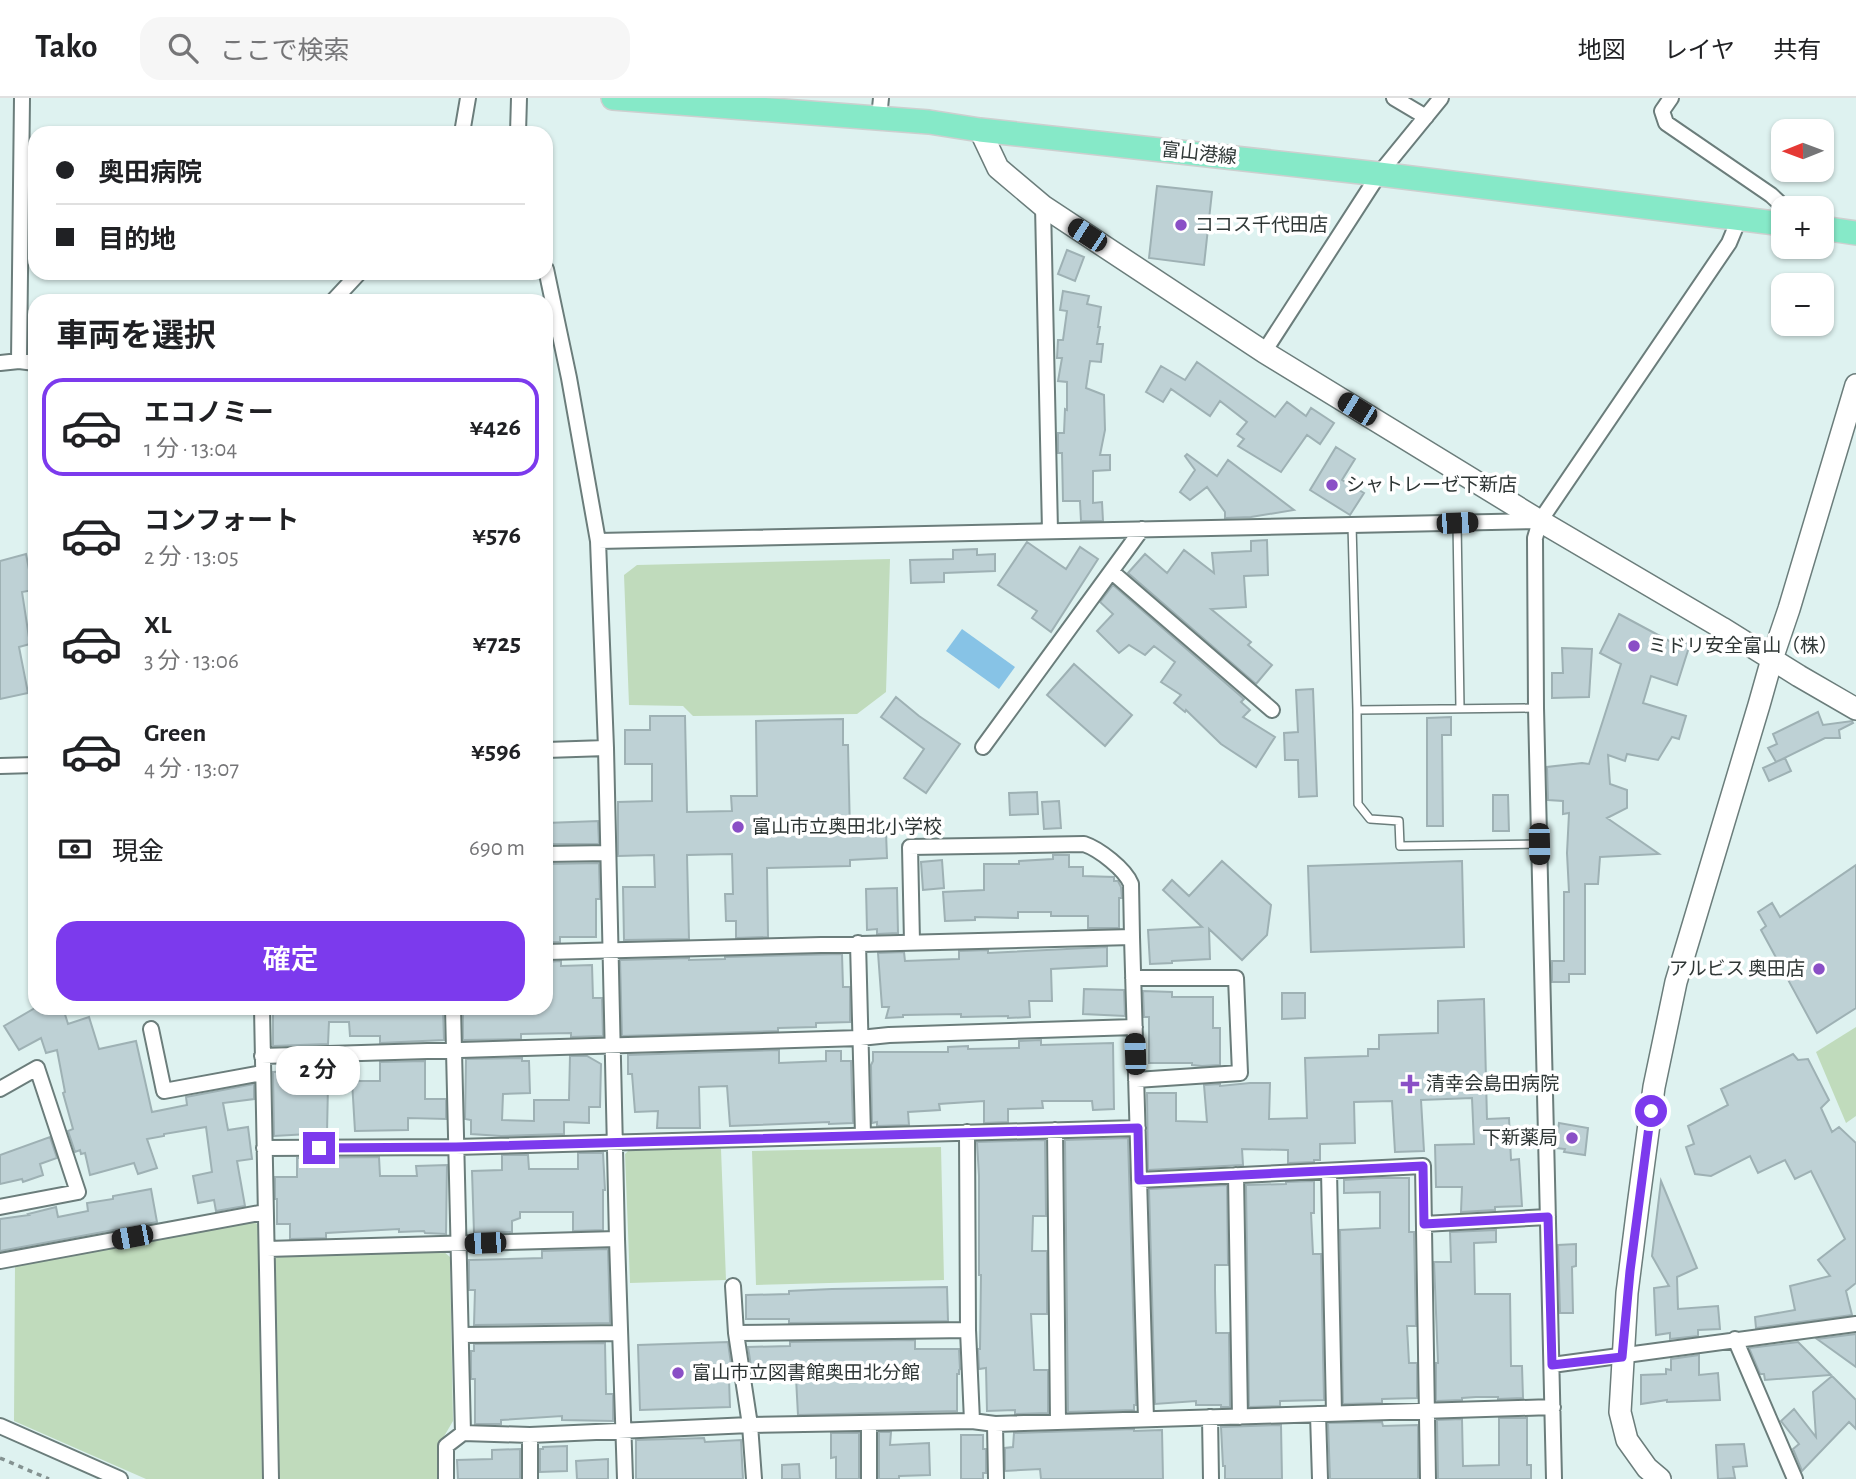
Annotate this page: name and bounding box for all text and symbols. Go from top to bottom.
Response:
search box [140,17,630,80]
icon: search [164,29,202,67]
text: Tako [35,31,98,64]
text: ここで検索 [220,38,350,64]
text: 地図 [1578,39,1626,63]
text: レイヤ [1664,39,1735,63]
text: 共有 [1773,39,1821,63]
north arrow [1771,119,1834,182]
map controls [1771,119,1834,336]
street label: 富山港線 [1160,139,1238,167]
text: 奥田病院 [98,160,202,186]
button: + [1771,196,1834,259]
place label: ココス千代田店 [1195,214,1328,235]
car [1064,215,1111,255]
marker: ココス千代田店 [1173,217,1189,233]
text: 目的地 [98,227,176,253]
button: − [1771,273,1834,336]
text: 車両を選択 [56,320,216,352]
car [1334,389,1381,429]
icon: car [60,396,123,459]
text: エコノミー [144,400,274,426]
text: ¥426 [469,414,521,440]
text: 1 分 · 13:04 [144,438,237,461]
place label: シャトレーゼ下新店 [1346,474,1517,495]
marker: シャトレーゼ下新店 [1324,477,1340,493]
icon: car [60,504,123,567]
text: コンフォート [144,508,299,534]
car [1436,512,1479,534]
text: ¥576 [472,522,521,548]
text: 2 分 · 13:05 [144,546,239,569]
icon: car [60,612,123,675]
text: XL [144,612,171,638]
text: ¥725 [473,630,521,656]
place label: ミドリ安全富山（株） [1648,635,1838,656]
marker: ミドリ安全富山（株） [1626,638,1642,654]
text: 3 分 · 13:06 [144,650,239,673]
icon: car [60,720,123,783]
text: Green [144,720,206,746]
text: ¥596 [471,738,521,764]
text: 4 分 · 13:07 [144,758,239,781]
place label: 富山市立奥田北小学校 [752,816,942,837]
marker: 富山市立奥田北小学校 [730,819,746,835]
car [1529,823,1550,865]
icon: cash [56,830,94,868]
text: 690 m [469,837,525,860]
text: 現金 [112,839,164,865]
button: 確定 [56,921,525,1001]
place label: アルビス 奥田店 [1669,958,1805,979]
marker: アルビス 奥田店 [1811,961,1827,977]
car [1124,1033,1147,1075]
callout: 2 分 [277,1046,361,1096]
text: 2 分 [299,1059,337,1082]
place label: 清幸会島田病院 [1426,1073,1559,1094]
marker: 清幸会島田病院 [1400,1074,1420,1094]
route start [1635,1095,1667,1127]
place label: 下新薬局 [1482,1127,1558,1148]
marker: 下新薬局 [1564,1130,1580,1146]
route end [303,1132,335,1164]
car [110,1223,155,1251]
car [464,1232,507,1254]
place label: 富山市立図書館奥田北分館 [692,1362,920,1383]
marker: 富山市立図書館奥田北分館 [670,1365,686,1381]

